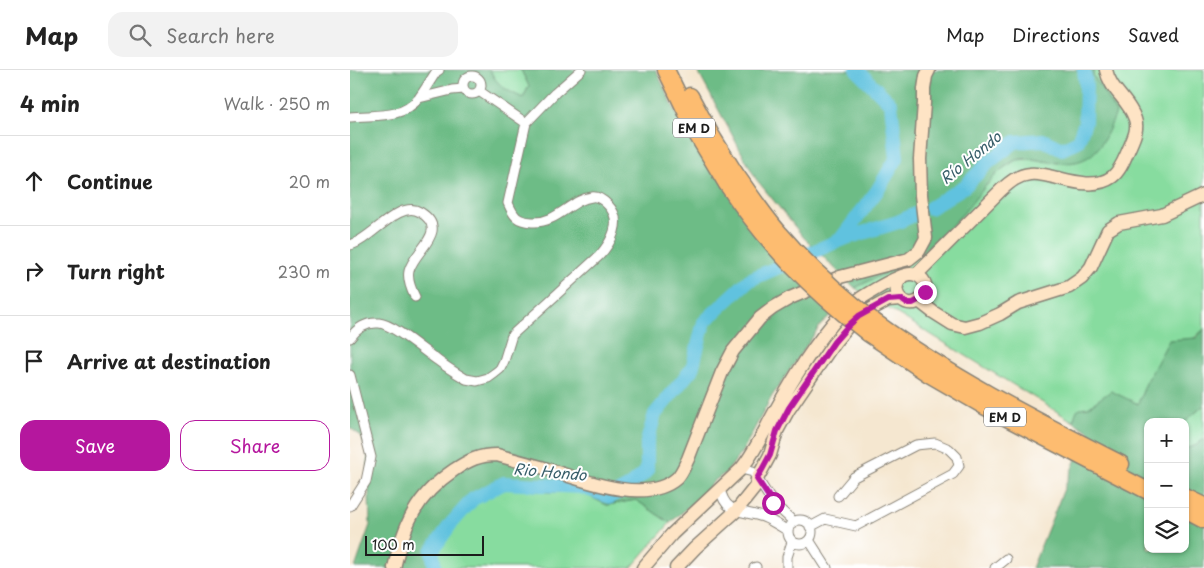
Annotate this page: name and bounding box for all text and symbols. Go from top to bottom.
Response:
search box [108,12,458,57]
text: Map [25,17,78,53]
icon: search [126,21,154,49]
text: Search here [166,21,275,49]
text: Map [946,21,984,48]
text: Directions [1012,21,1100,48]
text: Saved [1128,21,1179,48]
text: 4 min [20,87,80,119]
text: Walk · 250 m [224,91,330,115]
road number: EM D [673,118,715,138]
water label: Río Hondo [934,125,1006,189]
icon: ahead [20,167,48,195]
text: Continue [67,167,153,195]
text: 20 m [289,169,330,193]
icon: right [20,257,48,285]
text: Turn right [67,257,165,285]
text: 230 m [278,259,330,283]
route end [914,281,937,304]
icon: arrive [20,347,48,375]
text: Arrive at destination [67,347,271,375]
road number: EM D [984,408,1026,427]
map controls [1144,418,1189,553]
button: + [1144,418,1189,463]
button: Save [20,420,170,471]
button: Share [180,420,330,471]
water label: Rio Hondo [513,456,588,486]
button: − [1144,463,1189,508]
route start [762,492,785,515]
button: layers [1144,508,1189,553]
scale bar [365,533,484,556]
text: 100 m [372,534,415,555]

